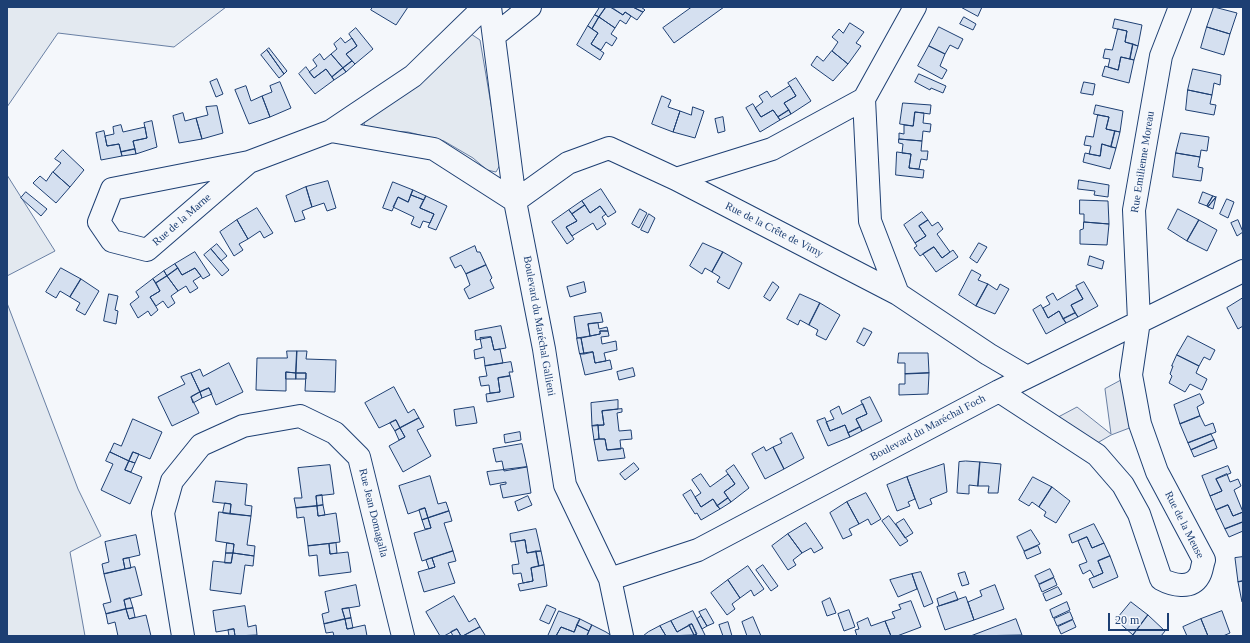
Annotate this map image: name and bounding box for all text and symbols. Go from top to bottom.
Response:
street label: Rue Emilienne Moreau [1128,110,1158,214]
street label: Rue de la Marne [150,191,214,249]
street label: Rue de la Crête de Vimy [723,200,825,260]
street label: Boulevard du Maréchal Gallieni [520,255,558,397]
street label: Boulevard du Maréchal Foch [868,392,988,464]
street label: Rue Jean Domagalla [356,467,390,559]
street label: Rue de la Meuse [1161,489,1207,561]
scale bar [1110,605,1171,631]
text: 20 m [1115,613,1139,627]

